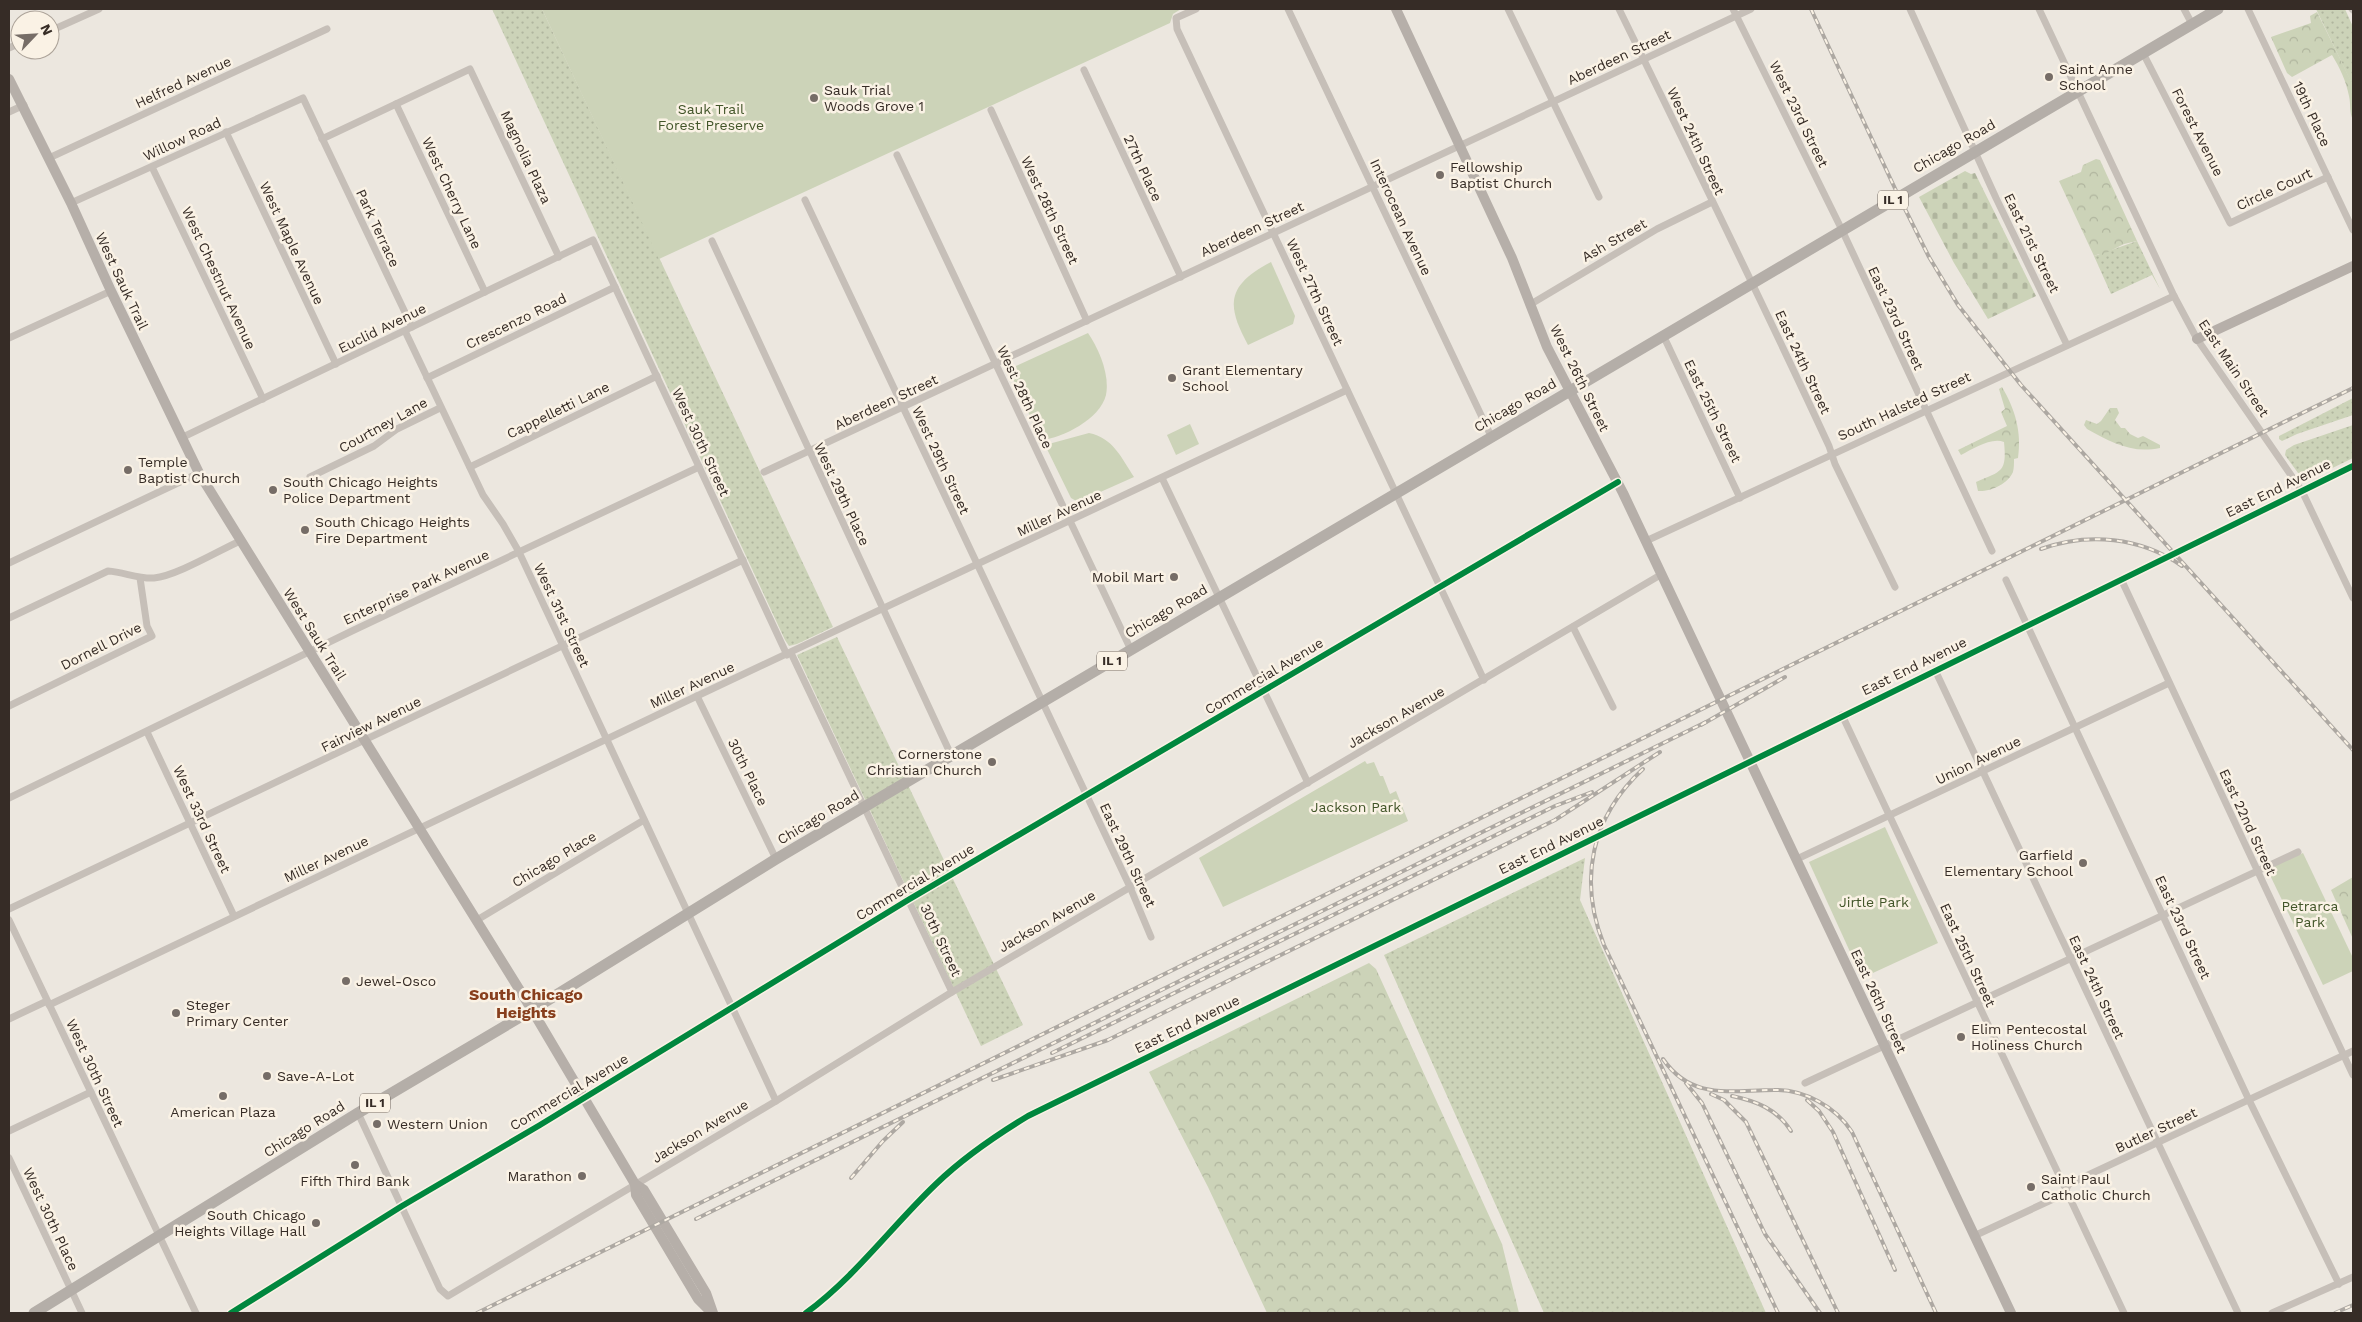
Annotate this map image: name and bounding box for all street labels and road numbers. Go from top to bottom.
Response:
street label: Aberdeen Street [1565,26,1673,88]
street label: Helfred Avenue [132,53,234,111]
street label: West 23rd Street [1766,58,1832,170]
street label: 19th Place [2290,79,2334,149]
street label: West 24th Street [1664,85,1728,197]
street label: Forest Avenue [2169,85,2227,179]
street label: Magnolia Plaza [497,108,555,206]
street label: Willow Road [140,114,224,164]
street label: Chicago Road [1910,116,1998,176]
street label: 27th Place [1121,132,1165,204]
street label: West Cherry Lane [419,135,485,251]
street label: West 28th Street [1018,153,1082,267]
street label: Interocean Avenue [1367,156,1435,278]
street label: Circle Court [2234,164,2314,213]
street label: West Maple Avenue [256,179,328,307]
street label: Park Terrace [353,186,403,270]
road number: IL 1 [1878,190,1908,210]
street label: East 21st Street [2001,191,2063,295]
street label: Aberdeen Street [1198,198,1306,260]
street label: West Chestnut Avenue [179,204,259,352]
street label: Ash Street [1579,215,1649,265]
street label: West Sauk Trail [92,230,152,333]
street label: West 27th Street [1283,236,1347,348]
street label: East 23rd Street [1865,264,1927,372]
street label: Crescenzo Road [463,290,569,352]
street label: Euclid Avenue [335,300,429,356]
street label: East 24th Street [1772,308,1834,417]
street label: East Main Street [2195,316,2273,420]
street label: West 26th Street [1547,322,1613,434]
street label: West 28th Place [994,343,1056,451]
street label: East 25th Street [1681,357,1745,465]
street label: South Halsted Street [1835,368,1973,444]
street label: Aberdeen Street [832,371,940,433]
street label: Chicago Road [1471,375,1559,435]
street label: Cappelletti Lane [504,378,612,442]
street label: West 30th Street [669,385,733,499]
street label: Courtney Lane [336,394,430,456]
street label: West 29th Street [909,403,973,517]
street label: West 29th Place [811,440,873,548]
street label: East End Avenue [2223,456,2333,520]
street label: Miller Avenue [1014,486,1104,540]
street label: Enterprise Park Avenue [341,546,491,628]
street label: West 31st Street [531,560,593,670]
street label: Chicago Road [1122,581,1210,641]
street label: West Sauk Trail [280,585,350,684]
street label: Dornell Drive [58,619,144,673]
street label: Commercial Avenue [1202,634,1326,718]
street label: East End Avenue [1859,634,1969,698]
road number: IL 1 [1097,651,1127,670]
street label: Miller Avenue [647,658,737,712]
street label: Jackson Avenue [1345,683,1447,751]
street label: Fairview Avenue [318,693,424,755]
street label: Union Avenue [1933,732,2023,788]
street label: 30th Place [725,736,771,808]
street label: West 33rd Street [170,763,234,875]
street label: East 22nd Street [2216,766,2280,878]
street label: Chicago Road [774,786,862,848]
street label: East 29th Street [1097,800,1159,910]
street label: East End Avenue [1496,813,1606,877]
street label: Chicago Place [509,828,599,890]
street label: Miller Avenue [281,832,371,886]
street label: Commercial Avenue [853,840,977,924]
street label: East 23rd Street [2152,873,2214,981]
street label: Jackson Avenue [996,887,1098,955]
street label: 30th Street [917,901,965,979]
street label: East 25th Street [1937,901,1999,1010]
street label: East 24th Street [2066,933,2128,1042]
street label: East 26th Street [1848,946,1910,1056]
street label: East End Avenue [1132,992,1242,1056]
street label: West 30th Street [63,1016,127,1130]
street label: Commercial Avenue [507,1050,631,1134]
road number: IL 1 [360,1094,390,1112]
street label: Jackson Avenue [649,1096,751,1166]
street label: Chicago Road [261,1098,347,1160]
street label: Butler Street [2113,1104,2200,1156]
street label: West 30th Place [20,1165,82,1273]

